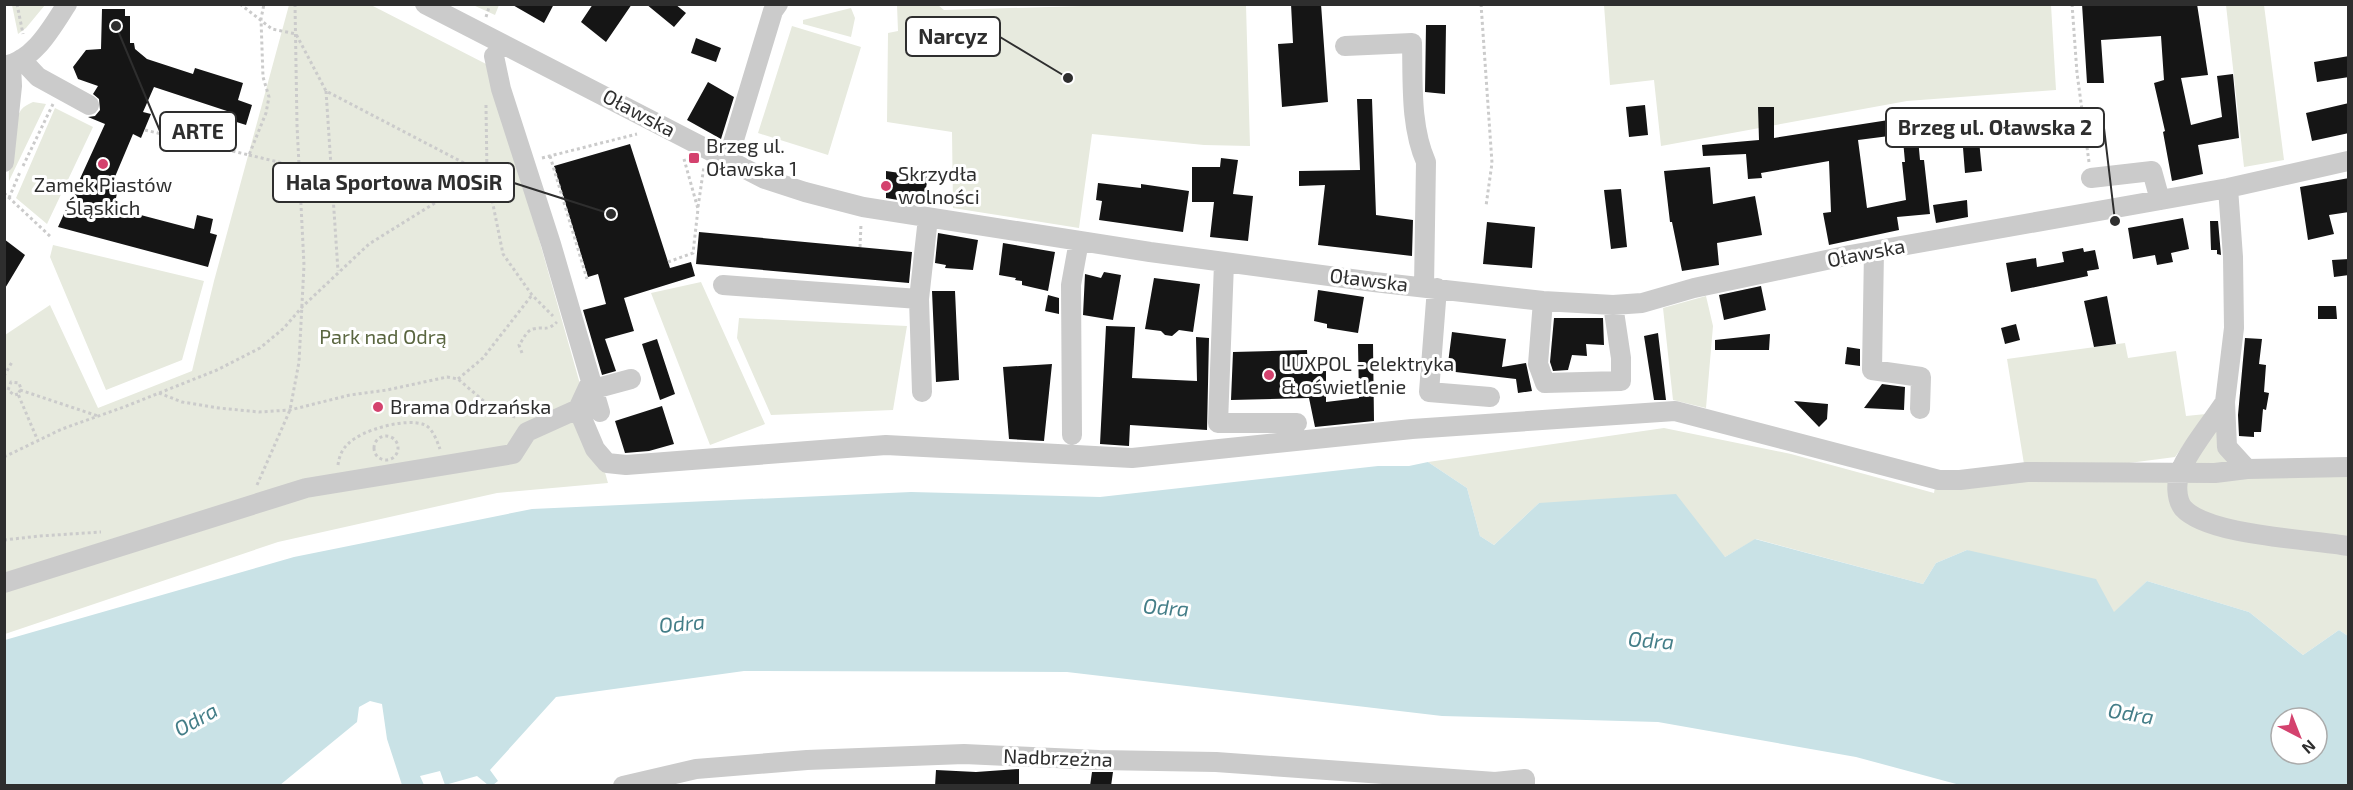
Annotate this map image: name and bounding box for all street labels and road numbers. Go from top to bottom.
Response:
street label: Oławska [599,83,680,141]
street label: Oławska [1825,233,1907,271]
street label: Oławska [1329,262,1410,296]
street label: Nadbrzeżna [1003,743,1113,771]

